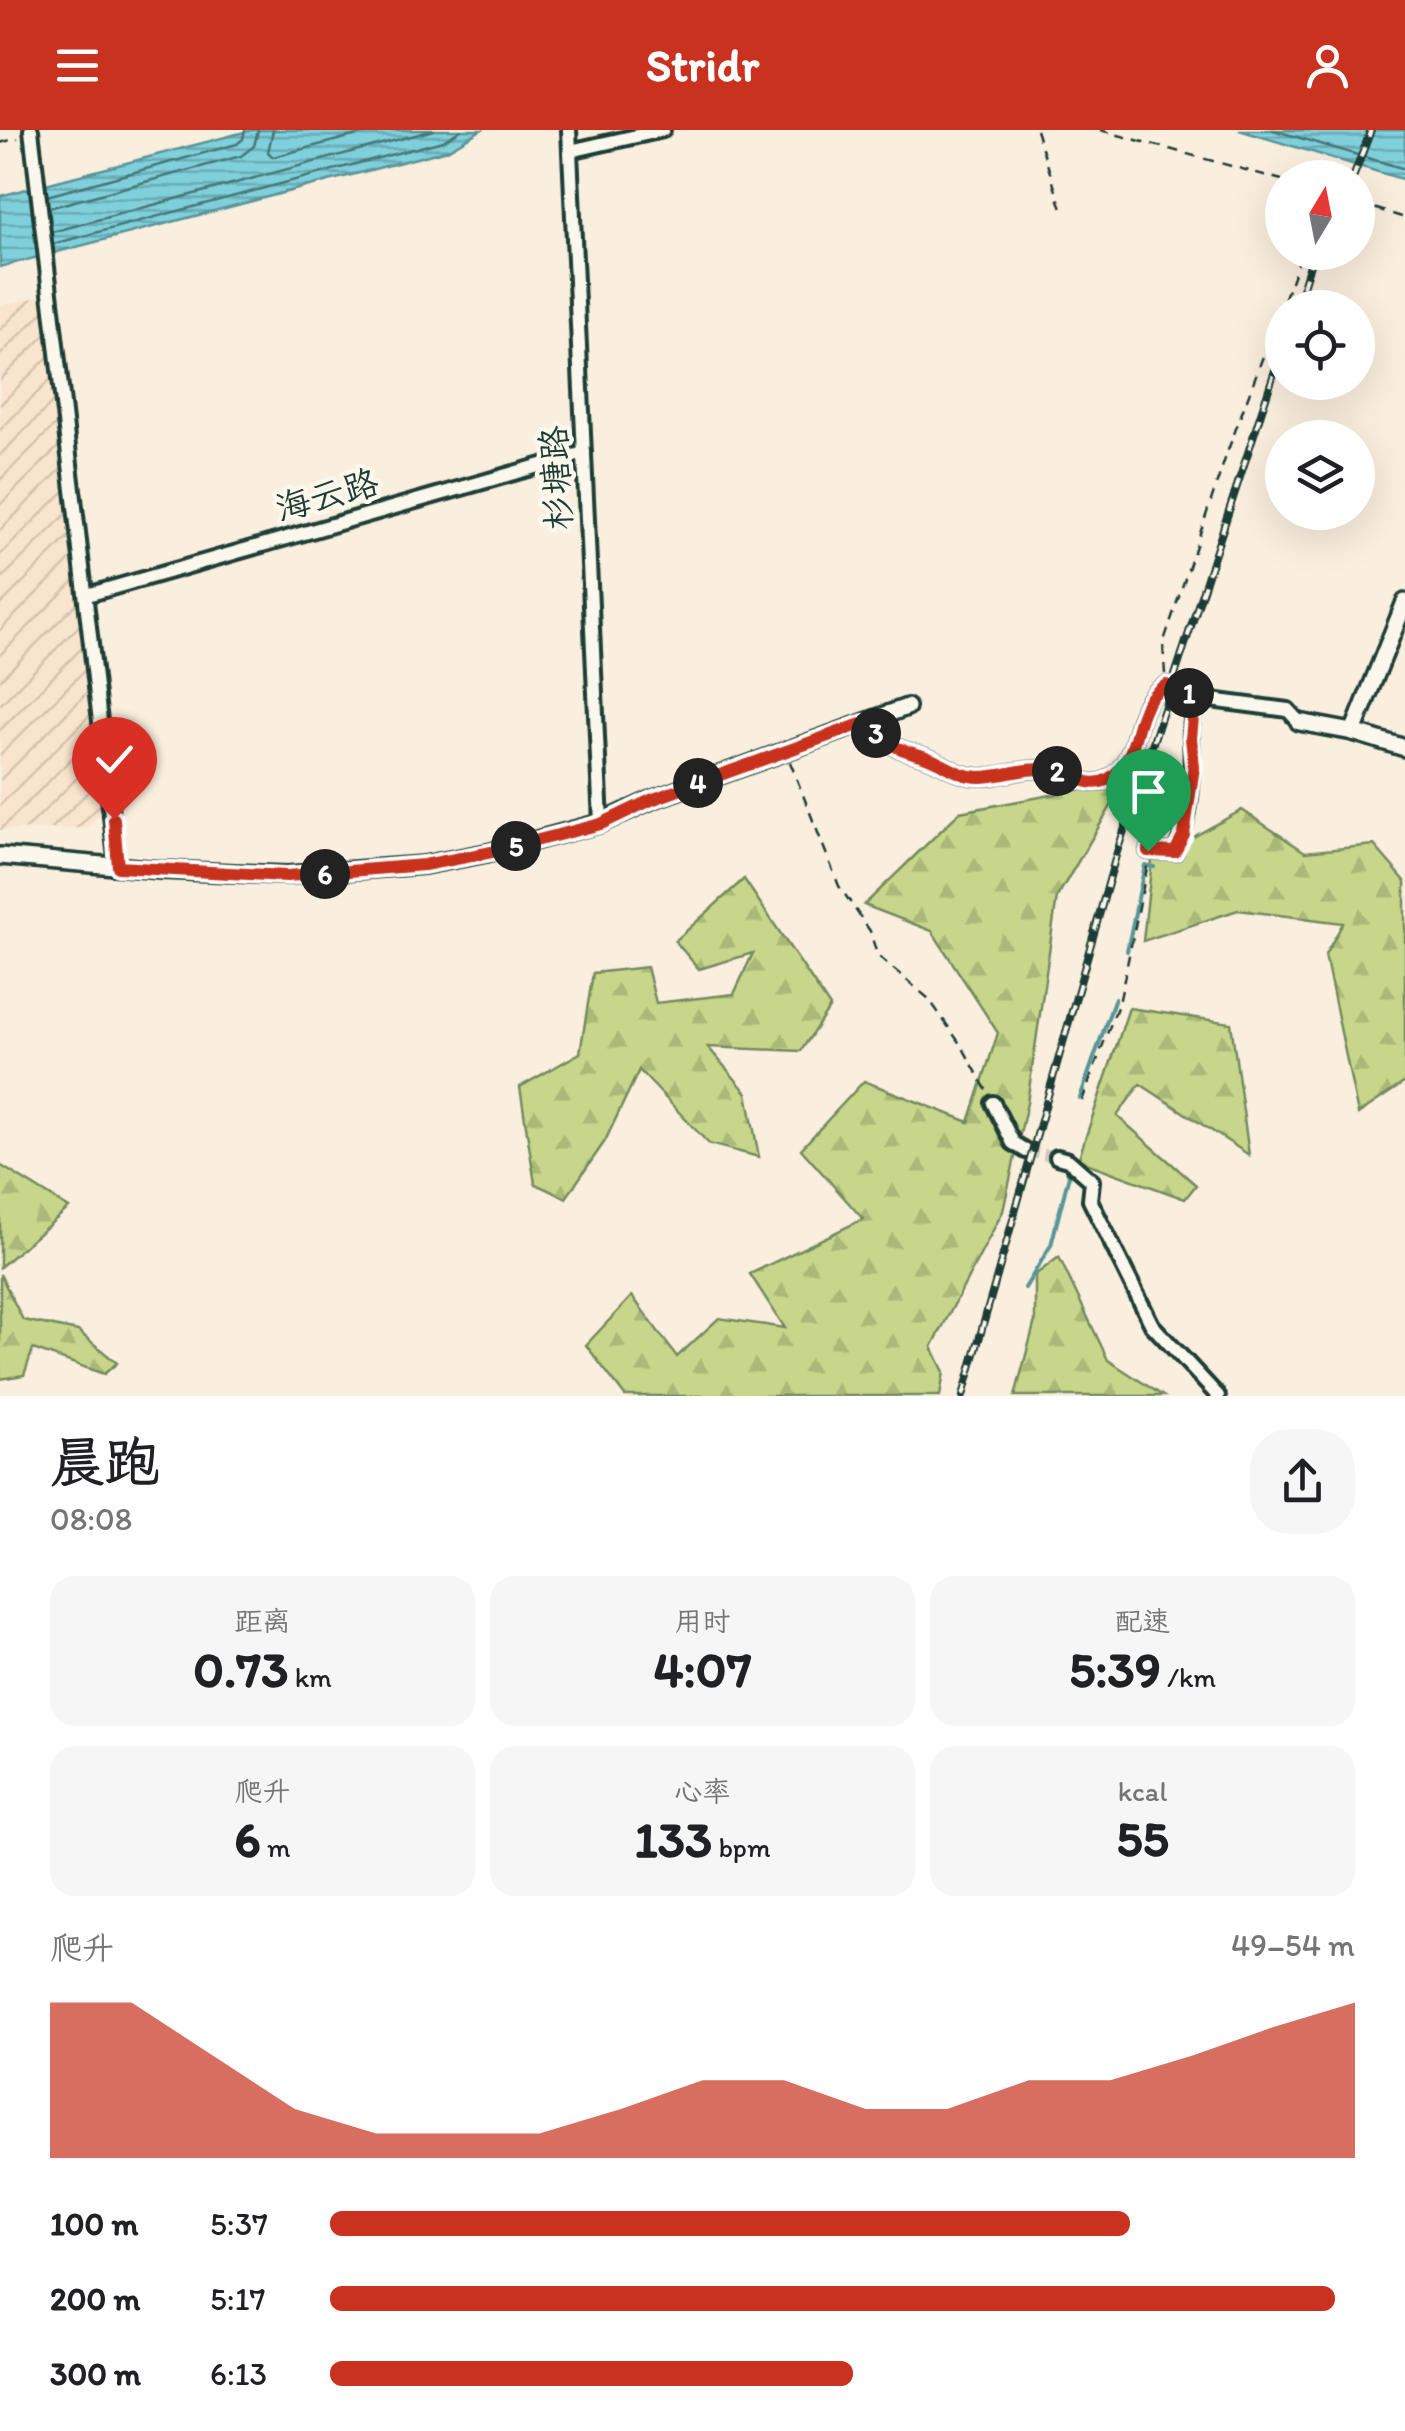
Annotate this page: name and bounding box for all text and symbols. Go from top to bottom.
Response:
icon: menu [50,38,105,93]
text: Stridr [646,38,759,92]
icon: person [1300,38,1355,93]
north arrow [1265,160,1375,270]
map controls [1265,160,1375,530]
button: locate [1265,290,1375,400]
button: layers [1265,420,1375,530]
street label: 杉塘路 [532,424,580,532]
street label: 海云路 [271,460,383,530]
pin: 1 [1164,668,1214,718]
text: 1 [1183,676,1196,710]
pin: 3 [851,708,901,758]
text: 3 [868,716,884,750]
pin [72,717,157,820]
icon: check [87,732,142,787]
pin: 2 [1032,746,1082,796]
pin [1106,749,1191,852]
text: 2 [1050,754,1064,788]
pin: 4 [673,758,723,808]
icon: arrive [1121,764,1176,819]
text: 4 [690,766,706,800]
pin: 5 [491,821,541,871]
text: 5 [509,829,523,863]
pin: 6 [300,849,350,899]
text: 6 [318,857,332,891]
text: 晨跑 [50,1429,160,1495]
button: share [1250,1429,1355,1534]
text: 08:08 [50,1500,132,1538]
text: 距离 [234,1604,291,1638]
text: 用时 [674,1604,731,1638]
text: 配速 [1114,1604,1171,1638]
text: 0.73 [193,1639,288,1700]
text: 4:07 [654,1639,751,1700]
text: 5:39 [1069,1639,1161,1700]
text: km [288,1660,332,1694]
text: /km [1161,1660,1216,1694]
text: 爬升 [234,1774,291,1808]
text: 心率 [674,1774,731,1808]
text: kcal [1118,1774,1167,1808]
text: 55 [1116,1808,1169,1869]
text: 6 [234,1809,261,1870]
text: 133 [635,1809,712,1870]
text: m [261,1830,291,1864]
text: bpm [712,1830,770,1864]
text: 49–54 m [1231,1926,1355,1964]
text: 爬升 [50,1929,114,1967]
text: 100 m [50,2205,138,2243]
text: 5:37 [210,2205,268,2243]
text: 200 m [50,2280,140,2318]
text: 5:17 [210,2280,265,2318]
text: 300 m [50,2355,141,2393]
text: 6:13 [210,2355,267,2393]

